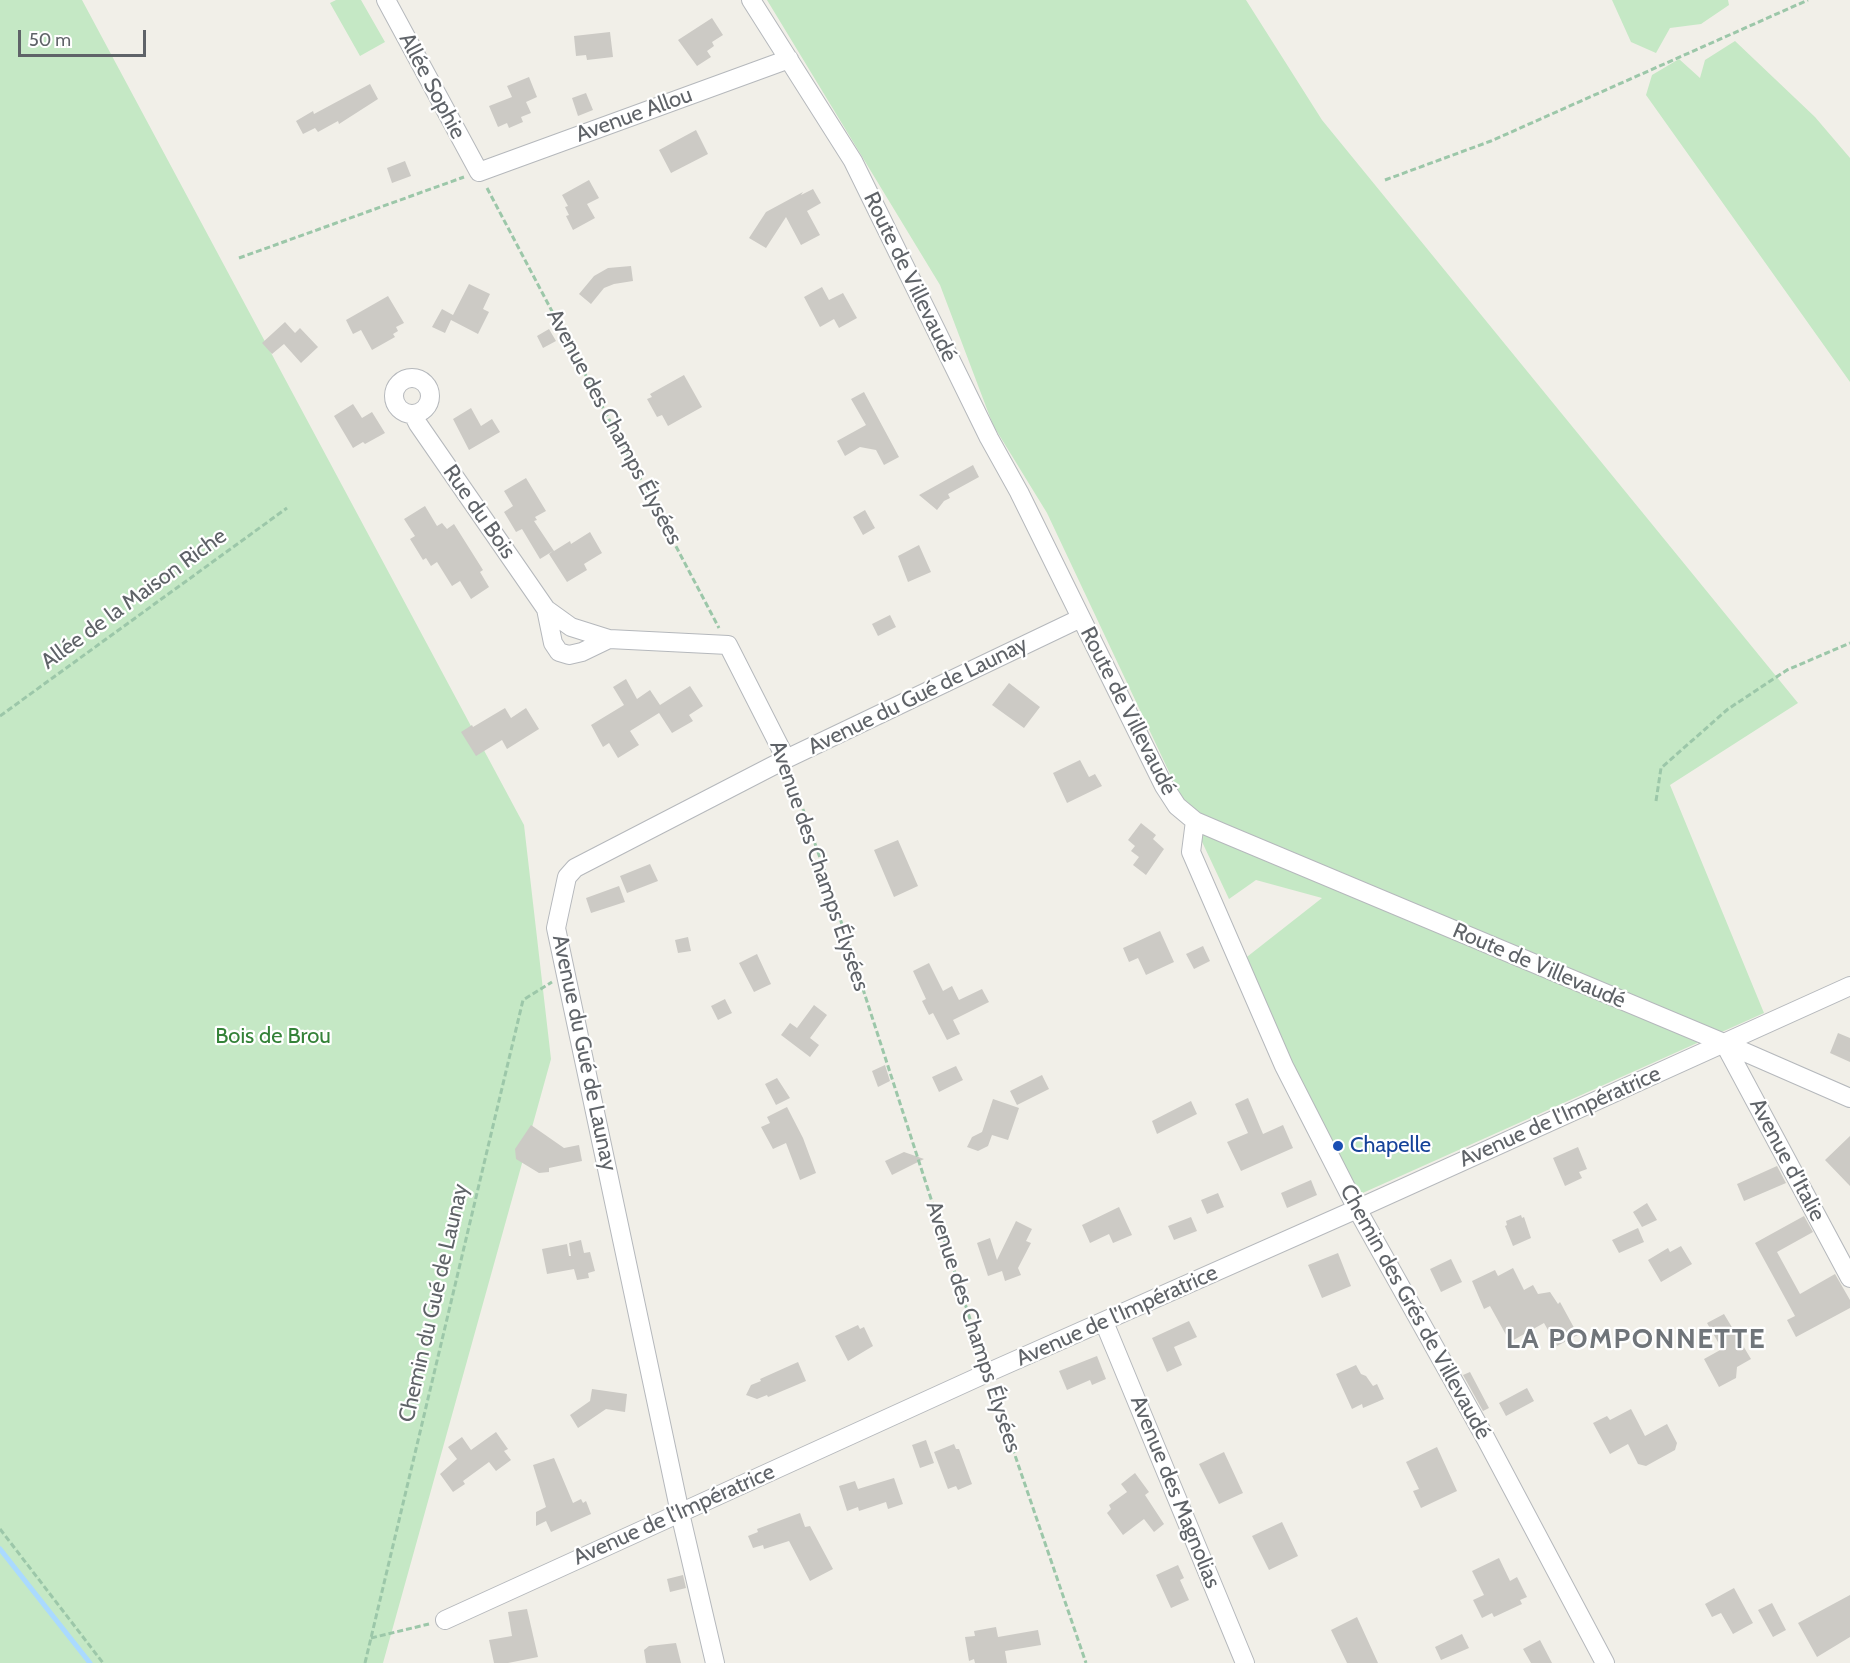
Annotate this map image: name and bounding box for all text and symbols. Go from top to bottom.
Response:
scale bar [21,18,148,56]
text: 50 m [29,29,71,51]
street label: Allée Sophie [393,29,471,143]
street label: Avenue Allou [572,82,696,148]
street label: Route de Villevaudé [858,188,962,366]
street label: Avenue des Champs Élysées [541,305,687,549]
street label: Rue du Bois [437,460,521,564]
street label: Allée de la Maison Riche [36,523,232,675]
street label: Route de Villevaudé [1074,623,1182,799]
street label: Avenue du Gué de Launay [804,631,1032,761]
street label: Avenue des Champs Élysées [764,737,874,995]
street label: Route de Villevaudé [1449,918,1629,1014]
street label: Avenue du Gué de Launay [546,932,622,1174]
park label: Bois de Brou [215,1024,331,1050]
street label: Avenue de l'Impératrice [1455,1061,1665,1173]
street label: Avenue d'Italie [1744,1094,1830,1226]
place label: Chapelle [1350,1133,1431,1159]
marker: Chapelle [1331,1139,1345,1153]
street label: Chemin des Grés de Villevaudé [1334,1180,1496,1444]
street label: Chemin du Gué de Launay [394,1181,474,1425]
street label: Avenue des Champs Élysées [920,1198,1026,1456]
street label: Avenue de l'Impératrice [1012,1260,1222,1372]
district label: LA POMPONNETTE [1506,1323,1766,1357]
street label: Avenue des Magnolias [1124,1392,1226,1592]
street label: Avenue de l'Impératrice [569,1459,779,1571]

